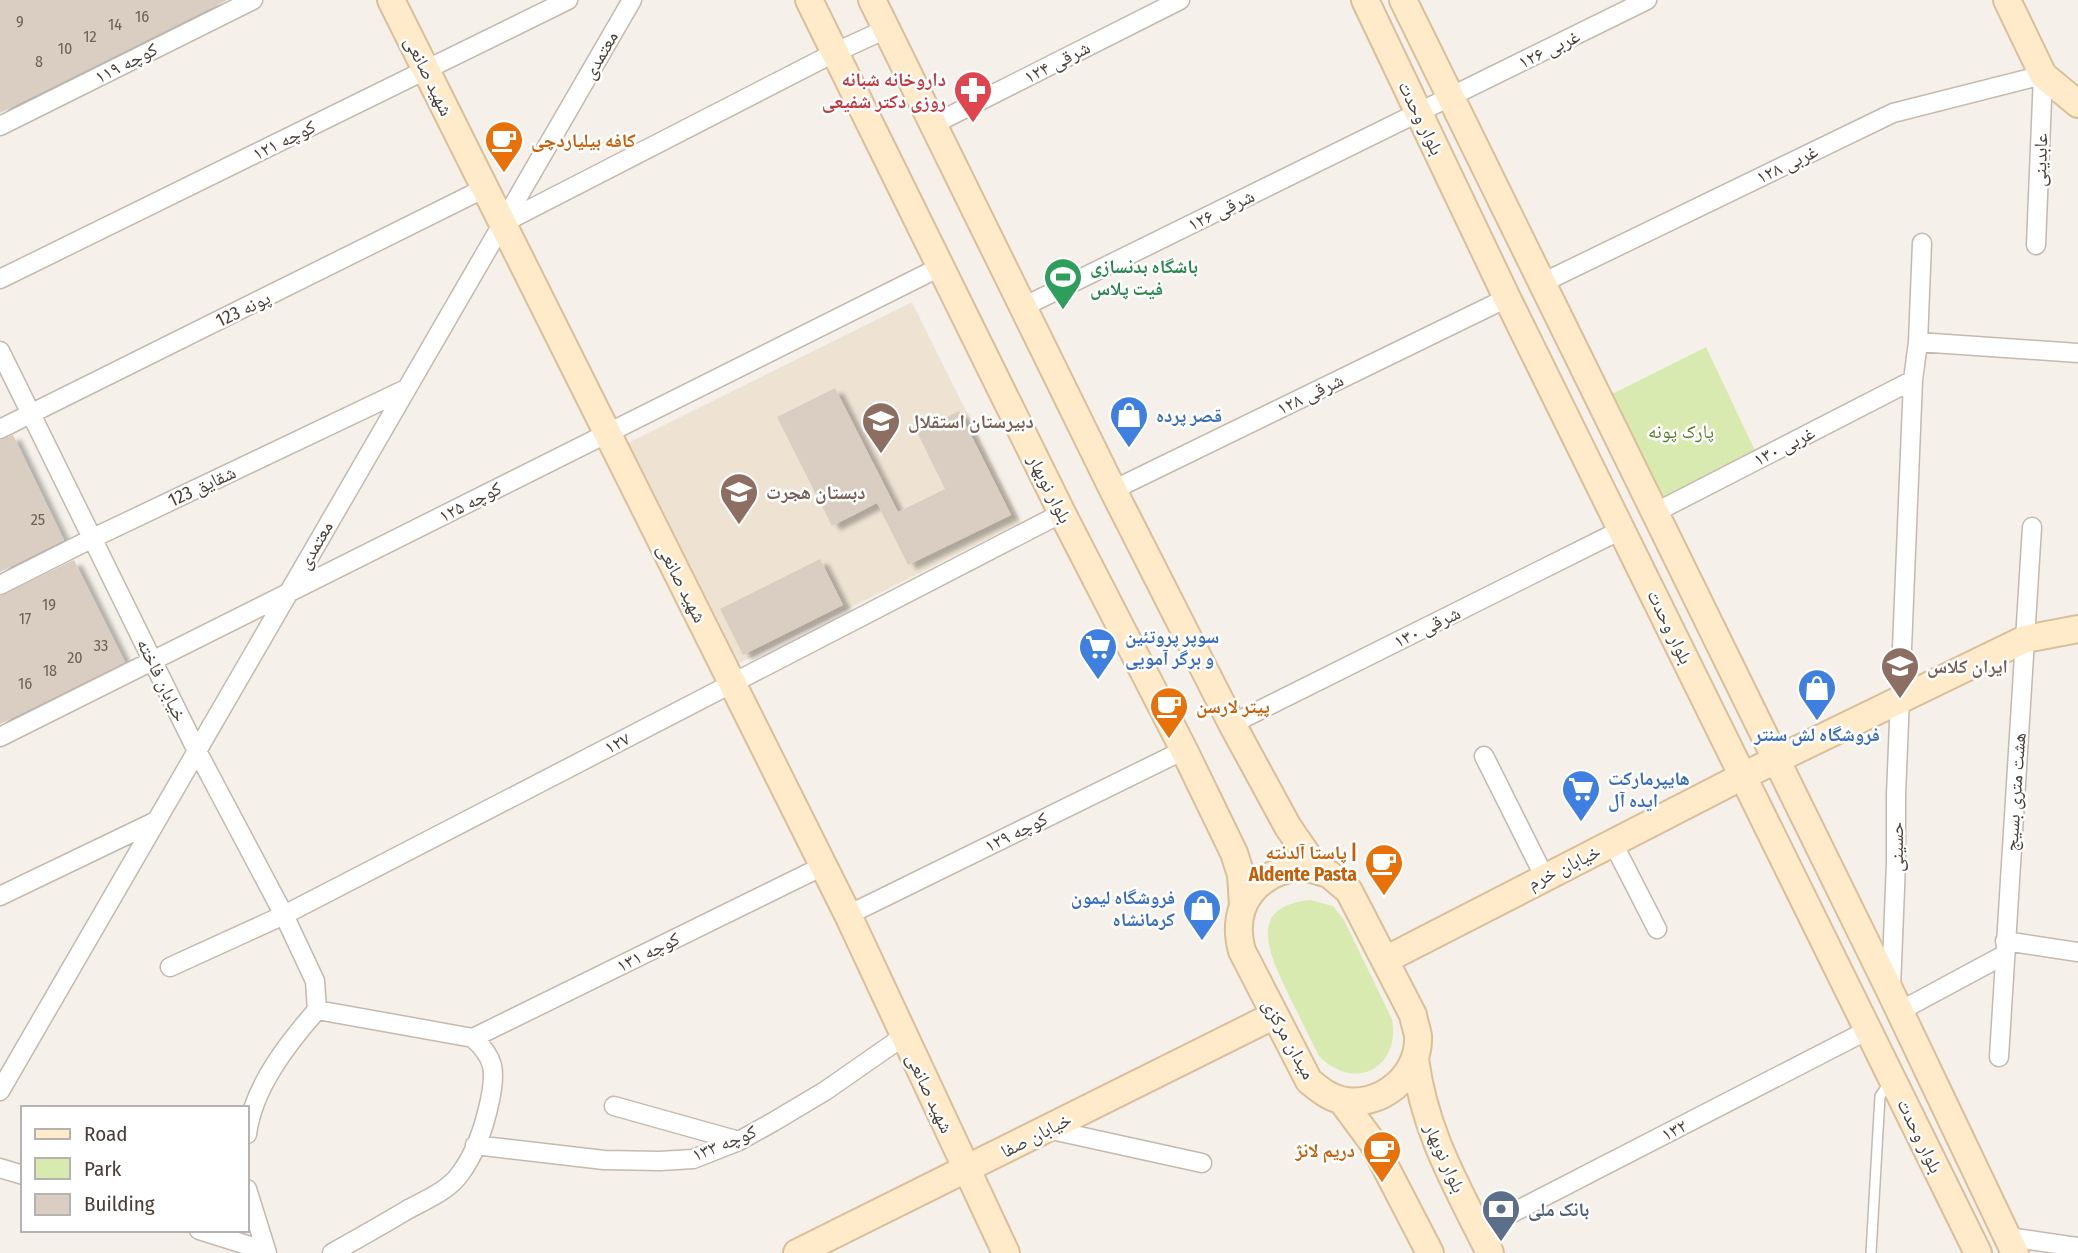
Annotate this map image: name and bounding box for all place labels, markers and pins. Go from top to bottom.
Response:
place label: داروخانه شبانه روزی دکتر شفیعی [822,68,946,113]
pharmacy icon: داروخانه شبانه روزی دکتر شفیعی [952,69,994,124]
cafe icon: کافه بیلیاردچی [483,119,525,174]
place label: کافه بیلیاردچی [531,129,636,152]
place label: باشگاه بدنسازی فیت پلاس [1090,255,1198,300]
sports icon: باشگاه بدنسازی فیت پلاس [1042,256,1084,311]
shop icon: قصر پرده [1108,394,1150,449]
school or university icon: دبیرستان استقلال [860,400,902,455]
place label: قصر پرده [1156,404,1222,427]
place label: دبیرستان استقلال [908,410,1034,433]
school or university icon: دبستان هجرت [718,471,760,526]
place label: دبستان هجرت [766,481,866,504]
place label: سوپر پروتئین و برگر آمویی [1125,625,1219,670]
supermarket icon: سوپر پروتئین و برگر آمویی [1077,626,1119,681]
school or university icon: ایران کلاس [1879,645,1921,700]
place label: ایران کلاس [1927,655,2008,678]
shop icon: فروشگاه لش سنتر [1796,667,1838,722]
cafe icon: پیتر لارسن [1148,685,1190,740]
place label: پیتر لارسن [1196,695,1270,718]
place label: فروشگاه لش سنتر [1753,723,1880,746]
place label: هایپرمارکت ایده آل [1608,767,1690,812]
supermarket icon: هایپرمارکت ایده آل [1560,768,1602,823]
place label: پاستا آلدنته | Aldente Pasta [1248,841,1357,886]
cafe icon: پاستا آلدنته | Aldente Pasta [1363,842,1405,897]
place label: فروشگاه لیمون کرمانشاه [1071,886,1176,931]
shop icon: فروشگاه لیمون کرمانشاه [1181,887,1223,942]
cafe icon: دریم لانژ [1361,1129,1403,1184]
place label: دریم لانژ [1294,1139,1355,1163]
bank icon: بانک ملی [1480,1188,1522,1243]
place label: بانک ملی [1528,1198,1589,1221]

